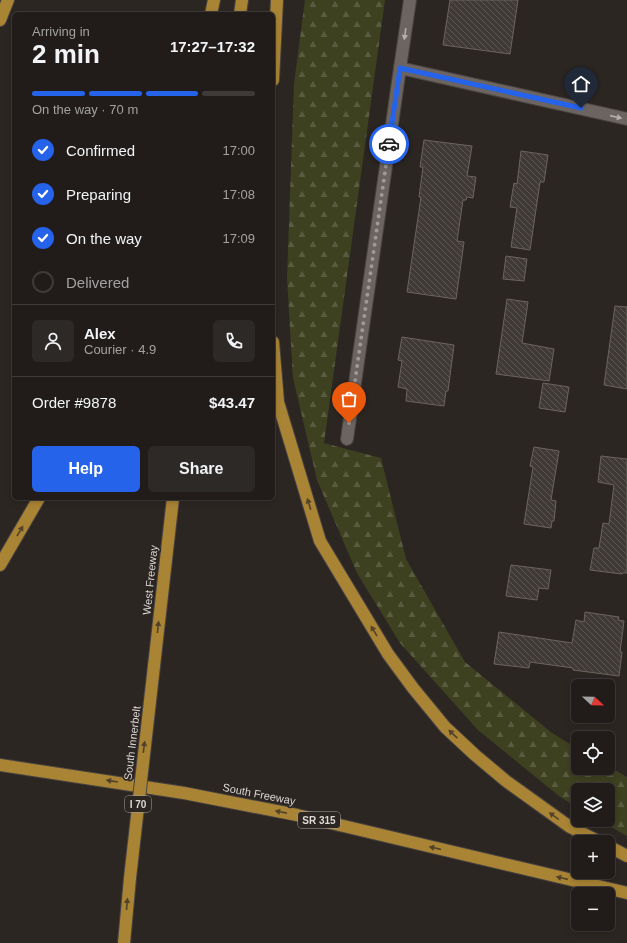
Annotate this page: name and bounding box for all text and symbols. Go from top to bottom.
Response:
text: Arriving in [32,24,90,39]
one-way arrow [402,28,408,40]
text: 17:27–17:32 [170,38,255,55]
text: 2 min [32,39,100,69]
pin [564,67,598,108]
icon: home [570,73,592,95]
text: On the way · 70 m [32,102,138,117]
one-way arrow [609,114,622,120]
courier [369,124,409,164]
icon: car [378,133,400,155]
icon: check [32,139,54,161]
text: Confirmed [66,142,135,159]
text: 17:00 [222,143,255,158]
icon: check [32,183,54,205]
text: Preparing [66,186,131,203]
text: 17:08 [222,187,255,202]
icon: check [32,227,54,249]
text: On the way [66,230,142,247]
text: 17:09 [222,231,255,246]
text: Delivered [66,274,129,291]
button: person [32,320,74,362]
button: phone [213,320,255,362]
text: Alex [84,325,116,342]
text: Courier · 4.9 [84,342,156,357]
pin [332,382,366,423]
icon: bag [338,388,360,410]
text: Order #9878 [32,394,116,411]
text: $43.47 [209,394,255,411]
button: Help [32,446,140,492]
button: Share [148,446,255,492]
one-way arrow [306,498,312,510]
one-way arrow [16,525,23,537]
street label: West Freeway [140,544,160,615]
one-way arrow [155,621,161,633]
one-way arrow [371,625,378,637]
north arrow [571,679,615,723]
map controls [571,679,615,931]
street label: South Innerbelt [121,705,143,781]
one-way arrow [448,730,458,739]
button: locate [571,731,615,775]
one-way arrow [141,741,148,753]
one-way arrow [106,778,118,784]
street label: South Freeway [222,781,297,807]
button: layers [571,783,615,827]
road number: I 70 [125,796,151,812]
one-way arrow [275,808,288,814]
one-way arrow [549,811,560,820]
road number: SR 315 [298,812,340,828]
button: + [571,835,615,879]
one-way arrow [429,845,441,851]
one-way arrow [555,875,568,881]
button: − [571,887,615,931]
one-way arrow [124,898,130,910]

